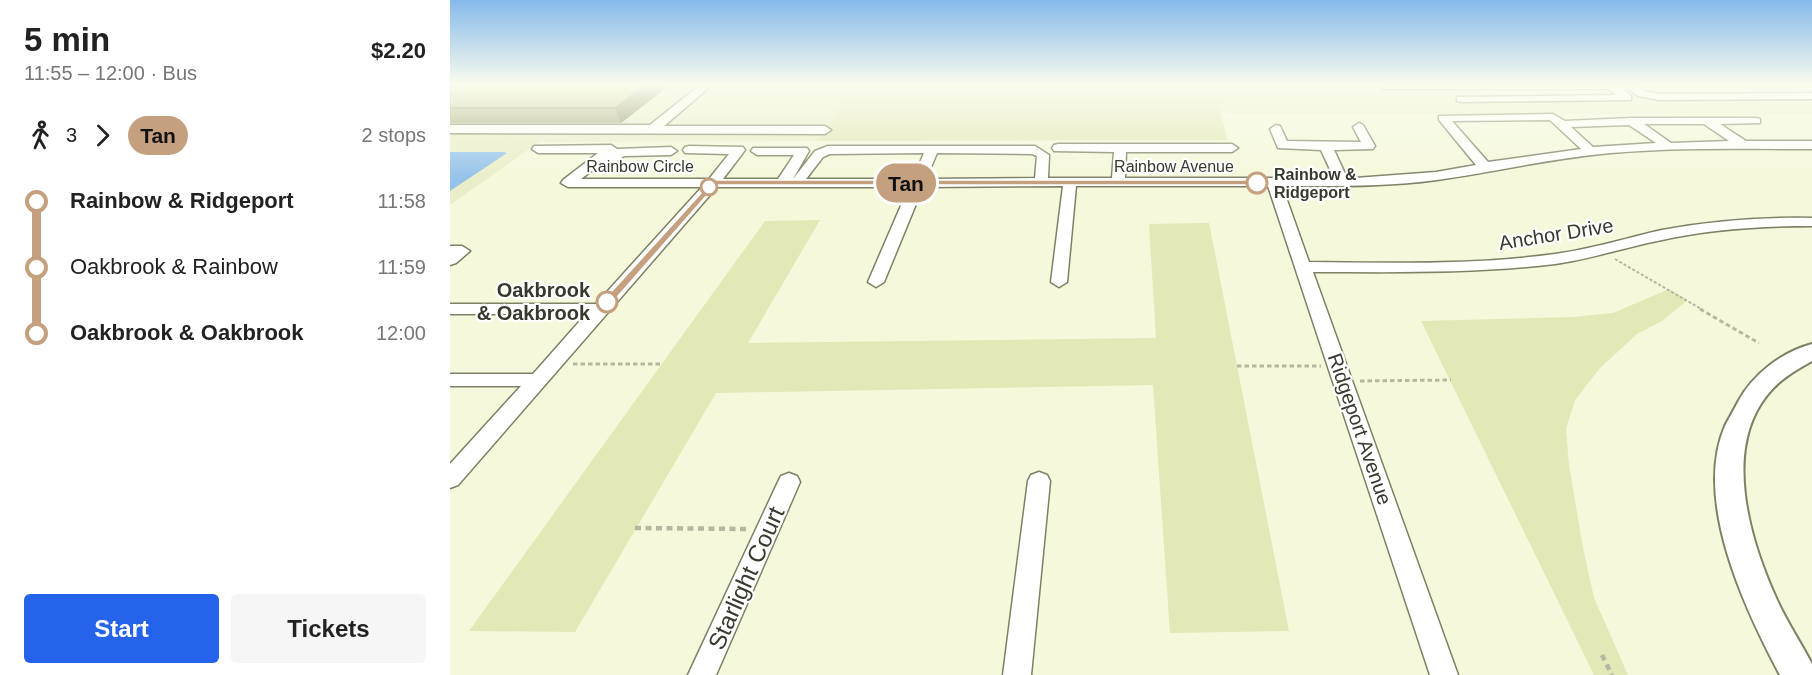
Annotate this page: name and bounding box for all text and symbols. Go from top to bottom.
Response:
text: 5 min [24,21,110,58]
text: $2.20 [371,38,426,63]
text: 11:55 – 12:00 · Bus [24,62,197,84]
icon: walk [24,119,57,152]
icon: forward [86,119,119,152]
text: 3 [66,124,77,146]
text: Tan [140,124,176,147]
text: 2 stops [362,124,426,146]
street label: Rainbow Circle [586,158,694,175]
street label: Rainbow Avenue [1114,158,1234,175]
line badge: Tan [872,164,940,202]
place label: Rainbow & Ridgeport [1274,166,1357,201]
text: Tan [888,172,924,195]
marker: Rainbow & Ridgeport [1246,172,1268,194]
unlabelled marker [700,178,718,196]
text: Rainbow & Ridgeport [70,188,294,213]
text: 11:58 [377,190,426,212]
street label: Anchor Drive [1497,214,1615,254]
text: Oakbrook & Rainbow [70,254,278,279]
text: 11:59 [377,256,426,278]
place label: Oakbrook & Oakbrook [477,279,591,324]
marker: Oakbrook & Oakbrook [596,291,618,313]
text: Oakbrook & Oakbrook [70,320,304,345]
text: 12:00 [376,322,426,344]
street label: Ridgeport Avenue [1324,350,1396,508]
street label: Starlight Court [702,502,790,654]
button: Start [24,594,219,663]
button: Tickets [231,594,426,663]

